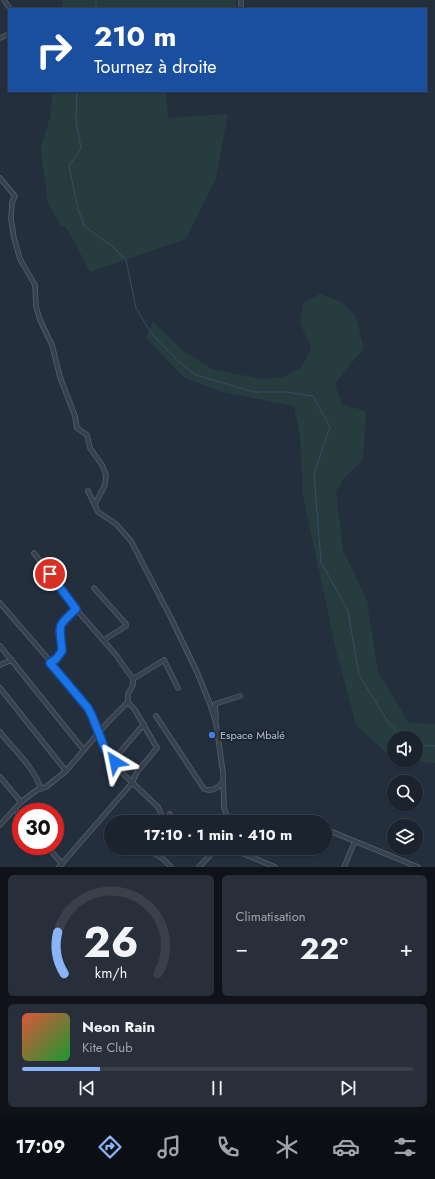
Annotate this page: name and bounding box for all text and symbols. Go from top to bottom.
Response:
text: 210 m [94,16,177,57]
icon: right [28,24,80,76]
text: Tournez à droite [94,54,217,80]
pin [33,557,67,591]
icon: arrive [39,563,61,585]
place label: Espace Mbalé [220,727,285,743]
marker: Espace Mbalé [207,730,217,740]
map controls [387,731,423,855]
button: sound [387,731,423,767]
position arrow [94,741,136,783]
button: search [387,775,423,811]
speed limit sign: 30 [12,803,64,855]
button: layers [387,819,423,855]
text: 17:10 · 1 min · 410 m [144,824,292,846]
text: Climatisation [236,907,306,926]
text: 26 [83,911,138,972]
text: 22° [300,927,348,970]
text: − [236,932,248,964]
text: + [399,932,413,964]
text: km/h [95,962,127,982]
text: Neon Rain [82,1016,155,1038]
text: Kite Club [82,1038,133,1057]
icon: previous [76,1077,98,1099]
icon: pause [206,1077,228,1099]
icon: next [337,1077,359,1099]
icon: directions [96,1133,124,1161]
icon: music [155,1133,183,1161]
icon: phone [214,1133,242,1161]
icon: climate [273,1133,301,1161]
icon: car [332,1133,360,1161]
icon: filters [391,1133,419,1161]
text: 17:09 [16,1134,65,1160]

